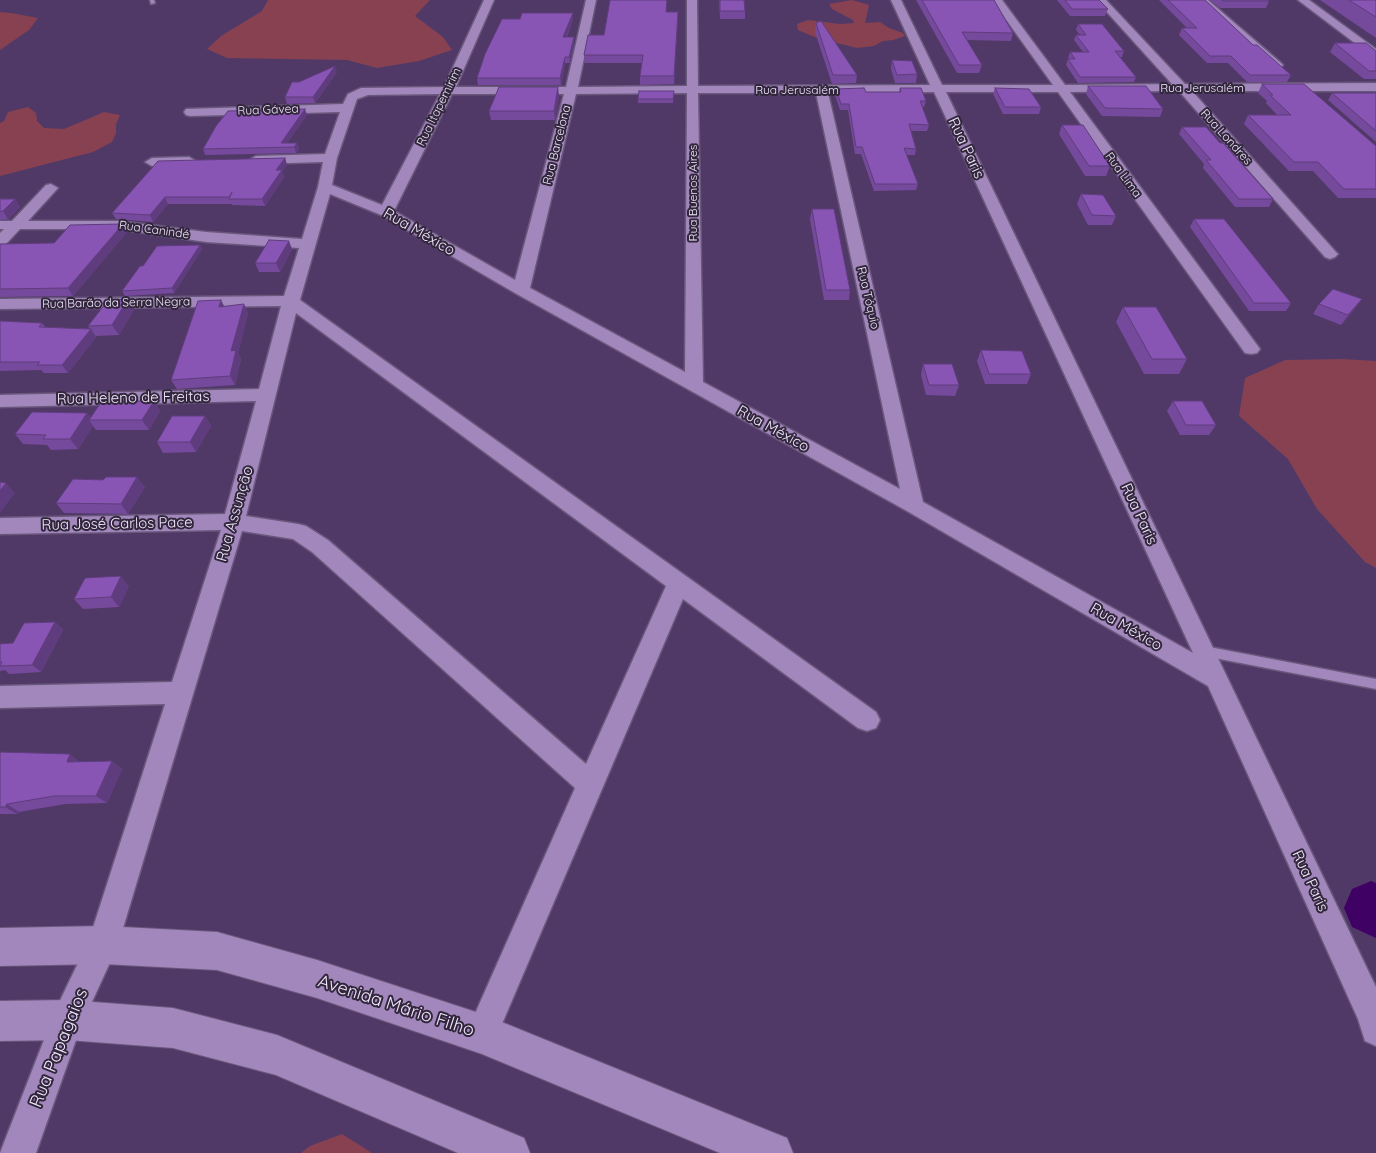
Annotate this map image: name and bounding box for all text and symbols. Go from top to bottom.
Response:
street label: Rua Itapemirim [414,65,464,149]
street label: Rua Jerusalém [1160,81,1244,95]
street label: Rua Jerusalém [755,83,839,97]
street label: Rua Gávea [237,102,299,118]
street label: Rua Barcelona [540,104,574,186]
street label: Rua Londres [1197,106,1255,168]
street label: Rua Paris [944,114,988,182]
street label: Rua Buenos Aires [686,145,700,241]
street label: Rua Lima [1102,150,1144,200]
street label: Rua México [380,204,458,260]
street label: Rua Canindé [118,218,190,242]
street label: Rua Tóquio [854,265,882,331]
street label: Rua Barão da Serra Negra [42,295,190,311]
street label: Rua Heleno de Freitas [56,388,210,408]
street label: Rua México [734,402,812,456]
street label: Rua Assunção [213,464,257,564]
street label: Rua Paris [1117,480,1161,548]
street label: Rua José Carlos Pace [41,514,193,534]
street label: Rua México [1087,599,1165,655]
street label: Rua Paris [1288,847,1332,915]
street label: Avenida Mário Filho [315,970,477,1042]
street label: Rua Papagaios [25,985,93,1111]

